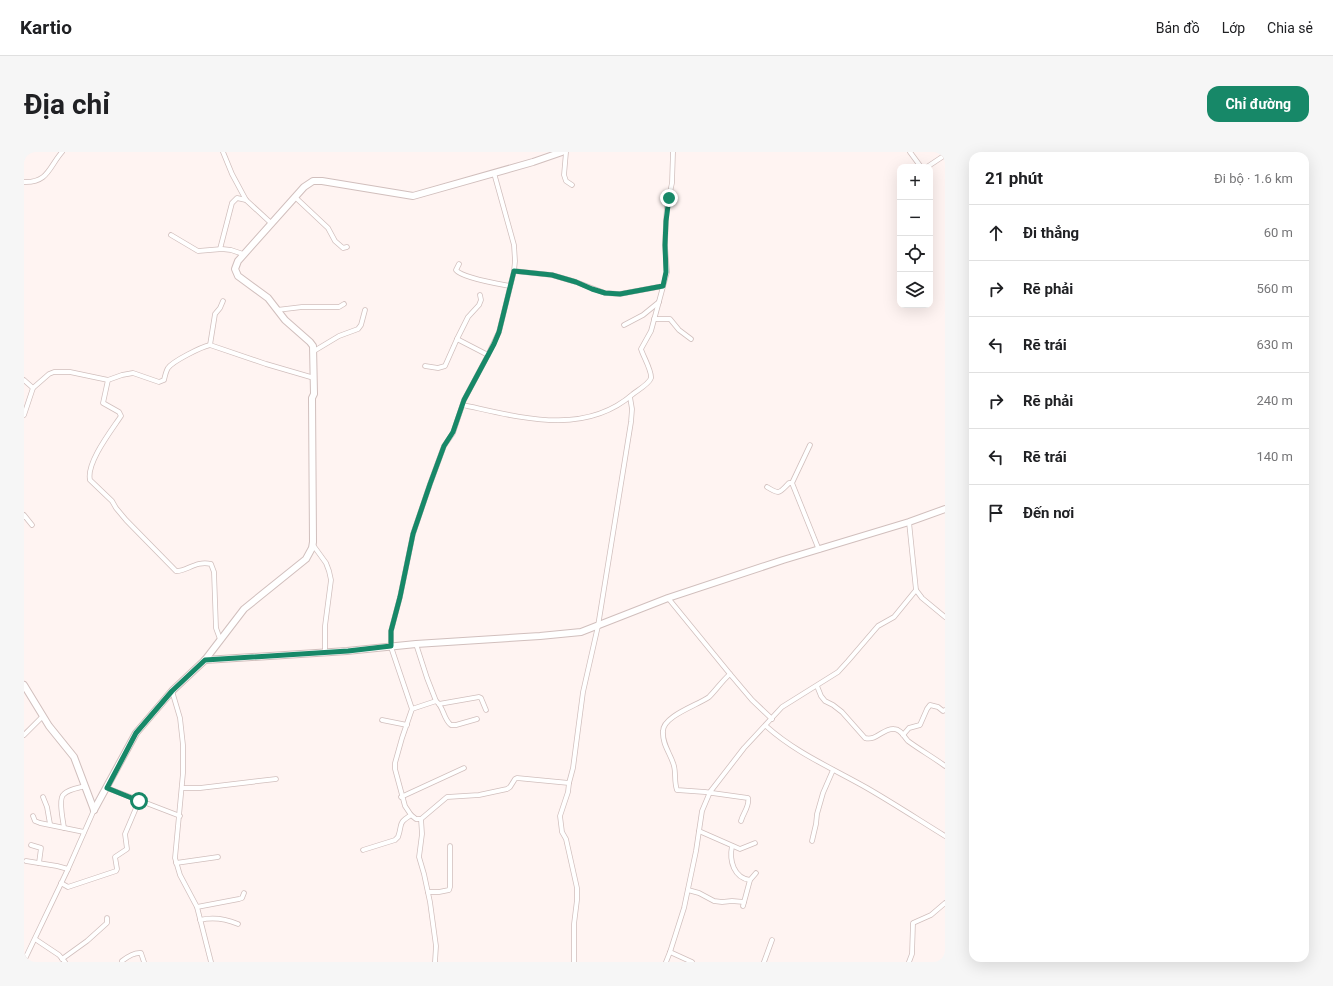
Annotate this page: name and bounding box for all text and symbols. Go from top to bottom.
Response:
text: Kartio [20,16,72,39]
text: Bản đồ [1156,20,1200,36]
text: Lớp [1222,20,1245,36]
text: Chia sẻ [1267,20,1313,36]
button: Chỉ đường [1207,86,1309,122]
text: Địa chỉ [24,88,110,121]
map controls [897,164,933,308]
button: + [897,164,933,200]
text: 21 phút [985,168,1043,188]
text: Đi bộ · 1.6 km [1214,171,1293,186]
route end [660,189,678,207]
button: − [897,200,933,236]
icon: ahead [985,222,1007,244]
text: Đi thẳng [1023,224,1079,242]
text: 60 m [1264,225,1293,240]
button: locate [897,236,933,272]
button: layers [897,272,933,308]
icon: right [985,278,1007,300]
text: Rẽ phải [1023,280,1073,298]
text: 560 m [1256,281,1293,296]
icon: left [985,334,1007,356]
text: Rẽ trái [1023,336,1067,354]
text: 630 m [1256,337,1293,352]
icon: right [985,390,1007,412]
text: Rẽ phải [1023,392,1073,410]
text: 240 m [1256,393,1293,408]
icon: left [985,446,1007,468]
text: Rẽ trái [1023,448,1067,466]
text: 140 m [1256,449,1293,464]
icon: arrive [985,502,1007,524]
text: Đến nơi [1023,504,1074,522]
route start [130,792,148,810]

